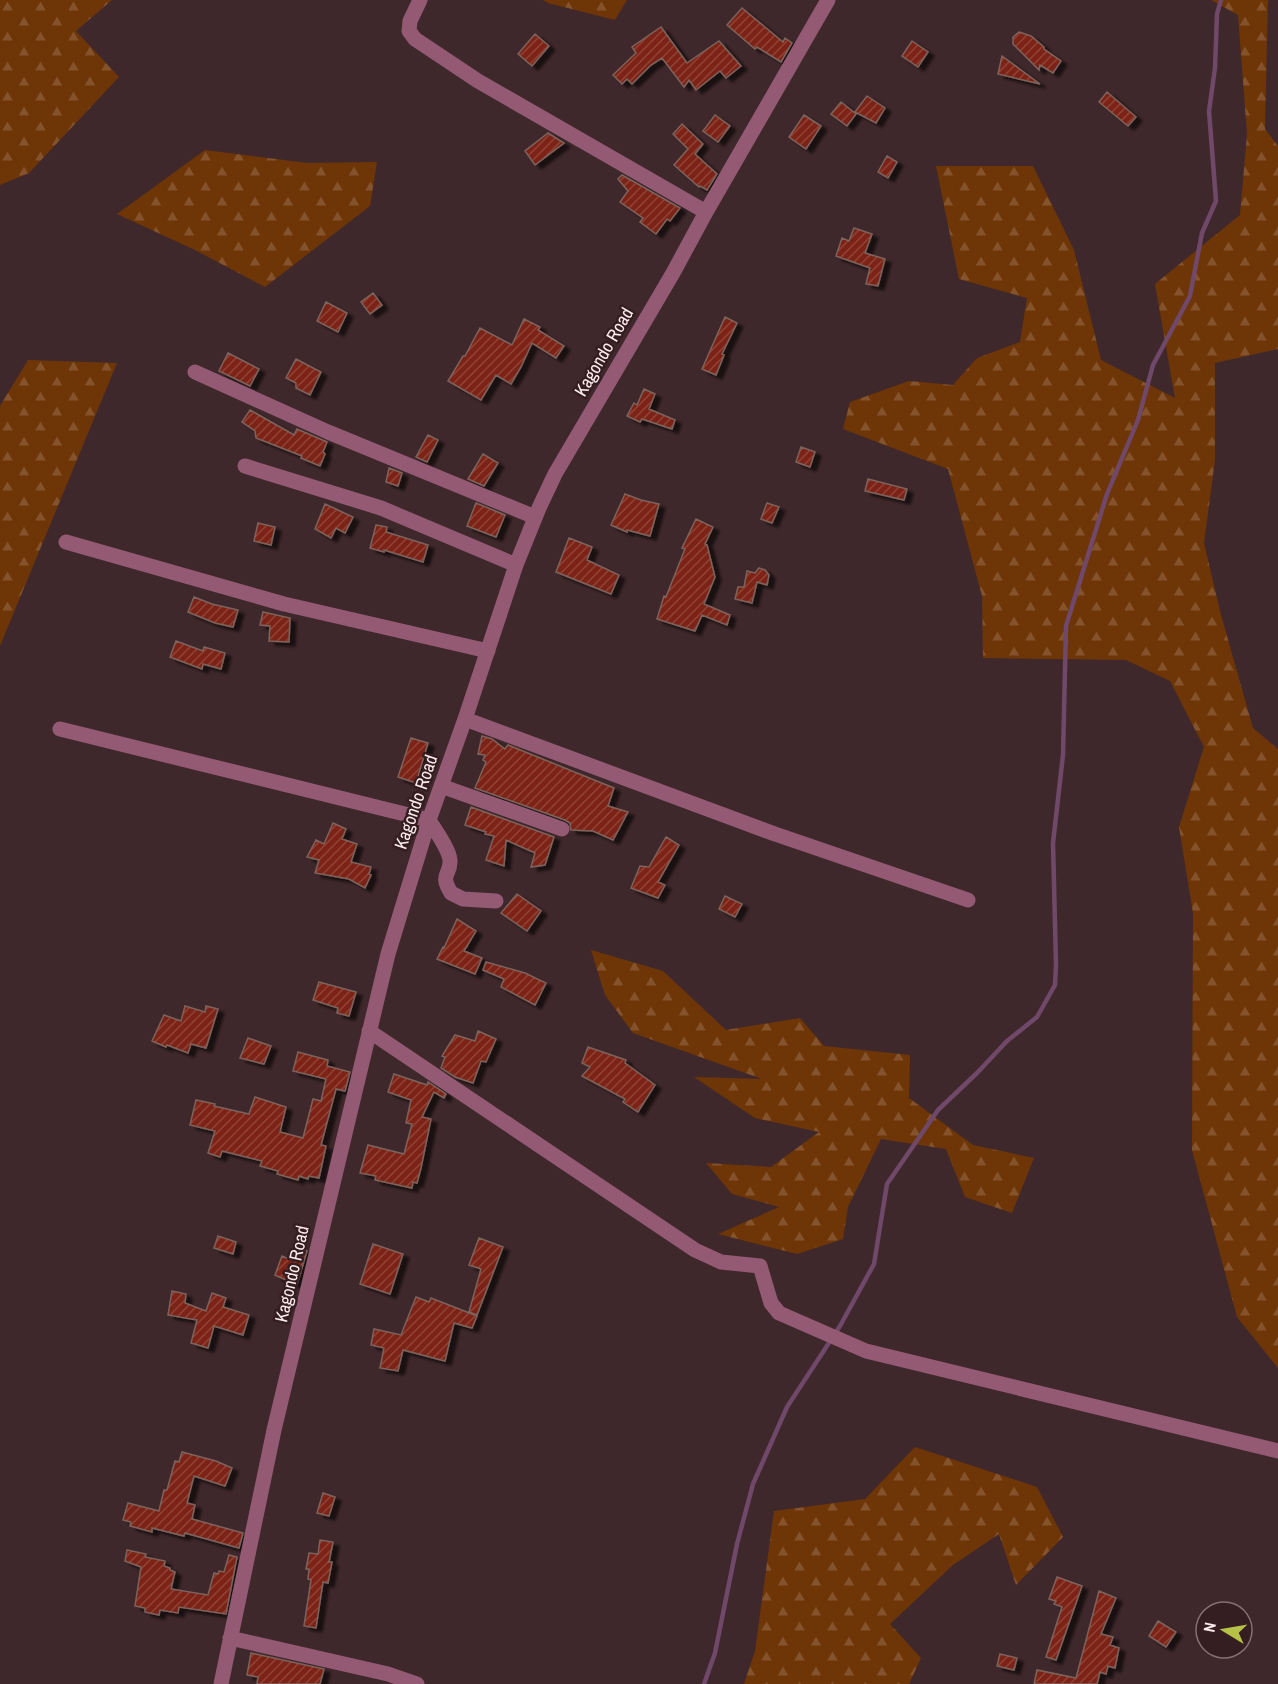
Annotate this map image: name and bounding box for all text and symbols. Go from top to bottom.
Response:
street label: Kagondo Road [568,303,639,401]
street label: Kagondo Road [388,751,443,852]
street label: Kagondo Road [268,1223,315,1325]
north arrow [1194,1600,1254,1660]
text: N [1198,1620,1221,1634]

